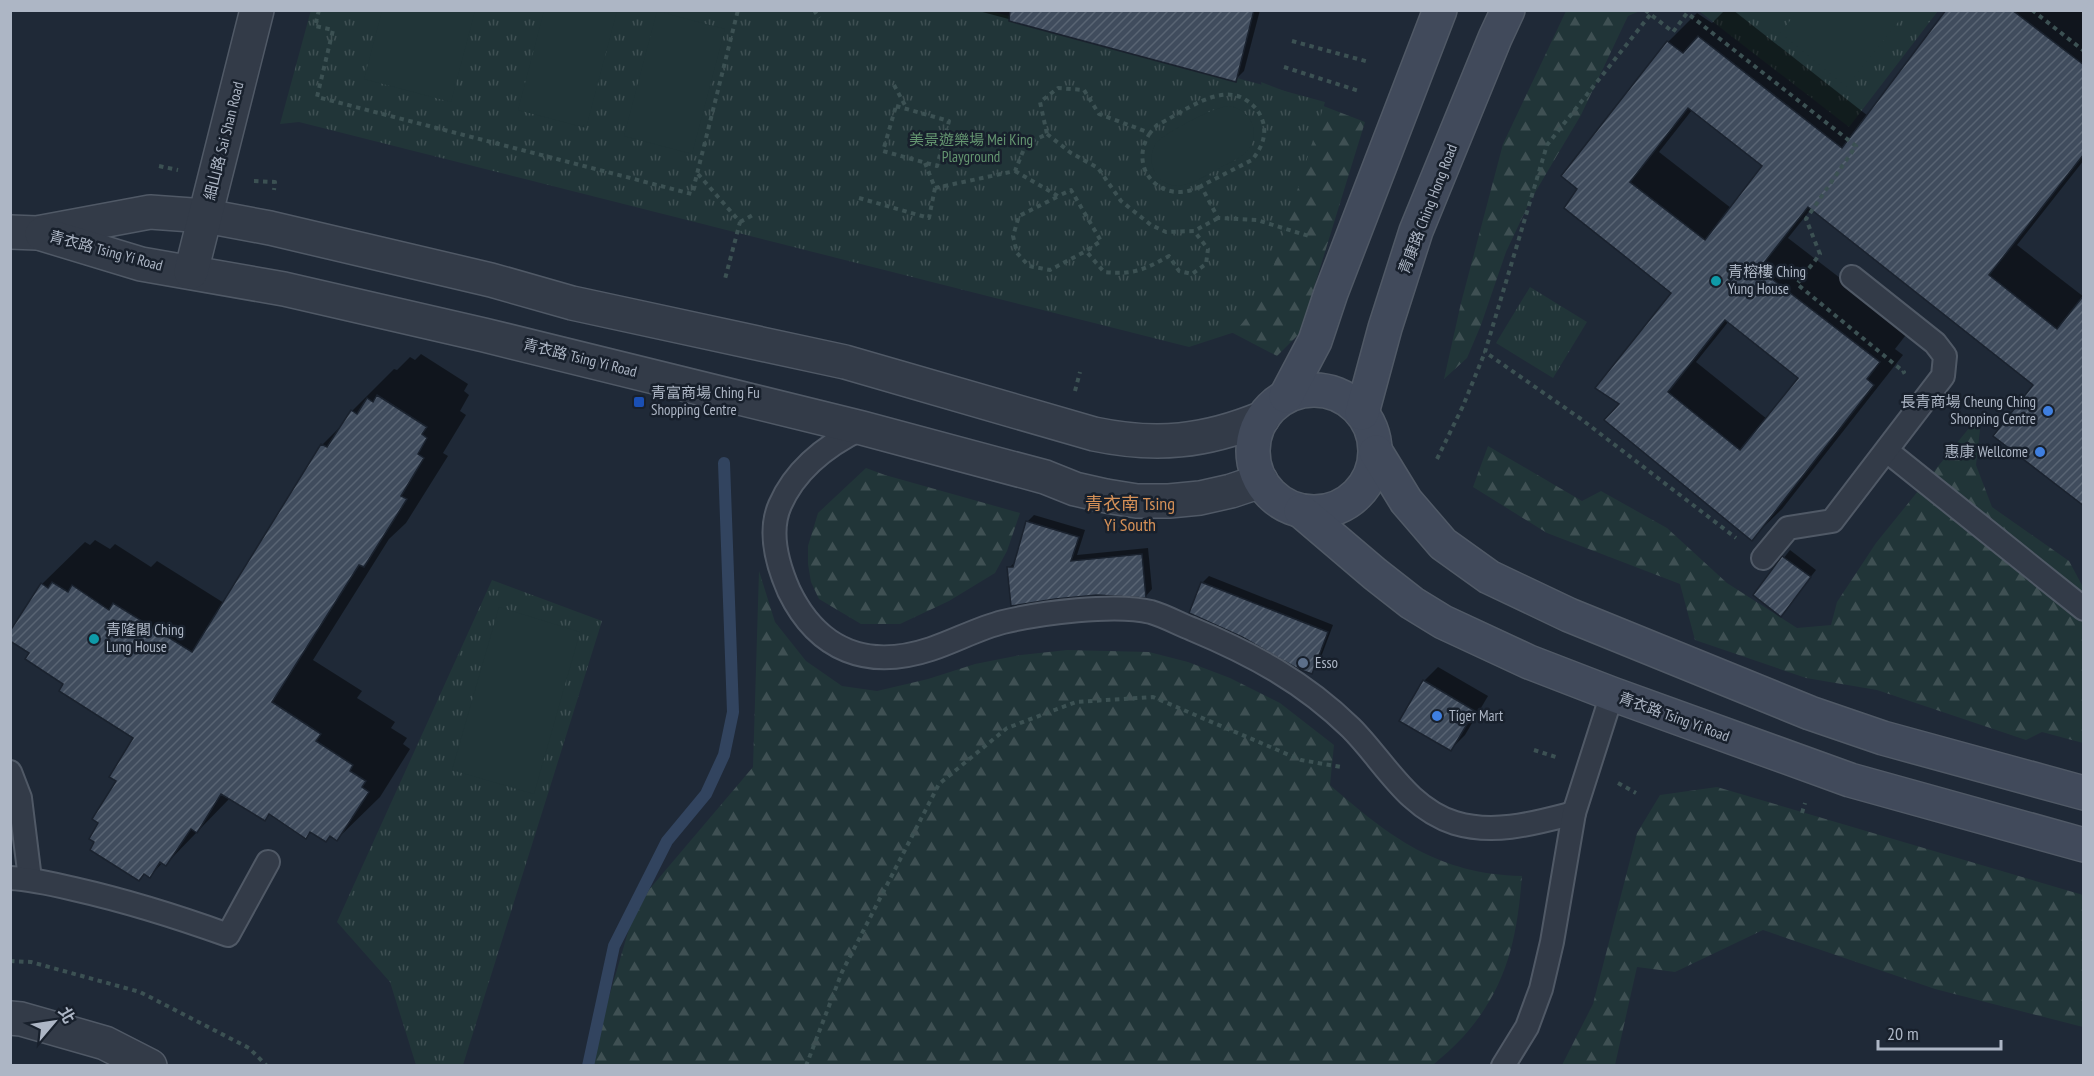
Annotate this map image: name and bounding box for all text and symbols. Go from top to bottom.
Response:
street label: 細山路 Sai Shan Road [200,80,247,202]
park label: 美景遊樂場 Mei King Playground [909,130,1033,166]
street label: 青康路 Ching Hong Road [1394,141,1461,276]
street label: 青衣路 Tsing Yi Road [47,226,165,275]
place label: 青榕樓 Ching Yung House [1728,262,1806,298]
marker: 青榕樓 Ching Yung House [1709,274,1723,288]
street label: 青衣路 Tsing Yi Road [521,334,639,381]
place label: 青富商場 Ching Fu Shopping Centre [651,383,760,419]
place label: 長青商場 Cheung Ching Shopping Centre [1901,392,2036,428]
marker: 青富商場 Ching Fu Shopping Centre [632,395,646,409]
marker: 長青商場 Cheung Ching Shopping Centre [2041,404,2055,418]
place label: 惠康 Wellcome [1945,442,2028,461]
marker: 惠康 Wellcome [2033,445,2047,459]
district label: 青衣南 Tsing Yi South [1085,492,1175,536]
place label: 青隆閣 Ching Lung House [106,620,184,656]
marker: 青隆閣 Ching Lung House [87,632,101,646]
place label: Esso [1315,653,1338,672]
marker: Esso [1296,656,1310,670]
street label: 青衣路 Tsing Yi Road [1616,688,1732,745]
place label: Tiger Mart [1449,706,1503,725]
marker: Tiger Mart [1430,709,1444,723]
north arrow [24,992,84,1052]
text: 北 [54,1003,80,1027]
scale bar [1878,1013,2001,1051]
text: 20 m [1887,1022,1919,1045]

